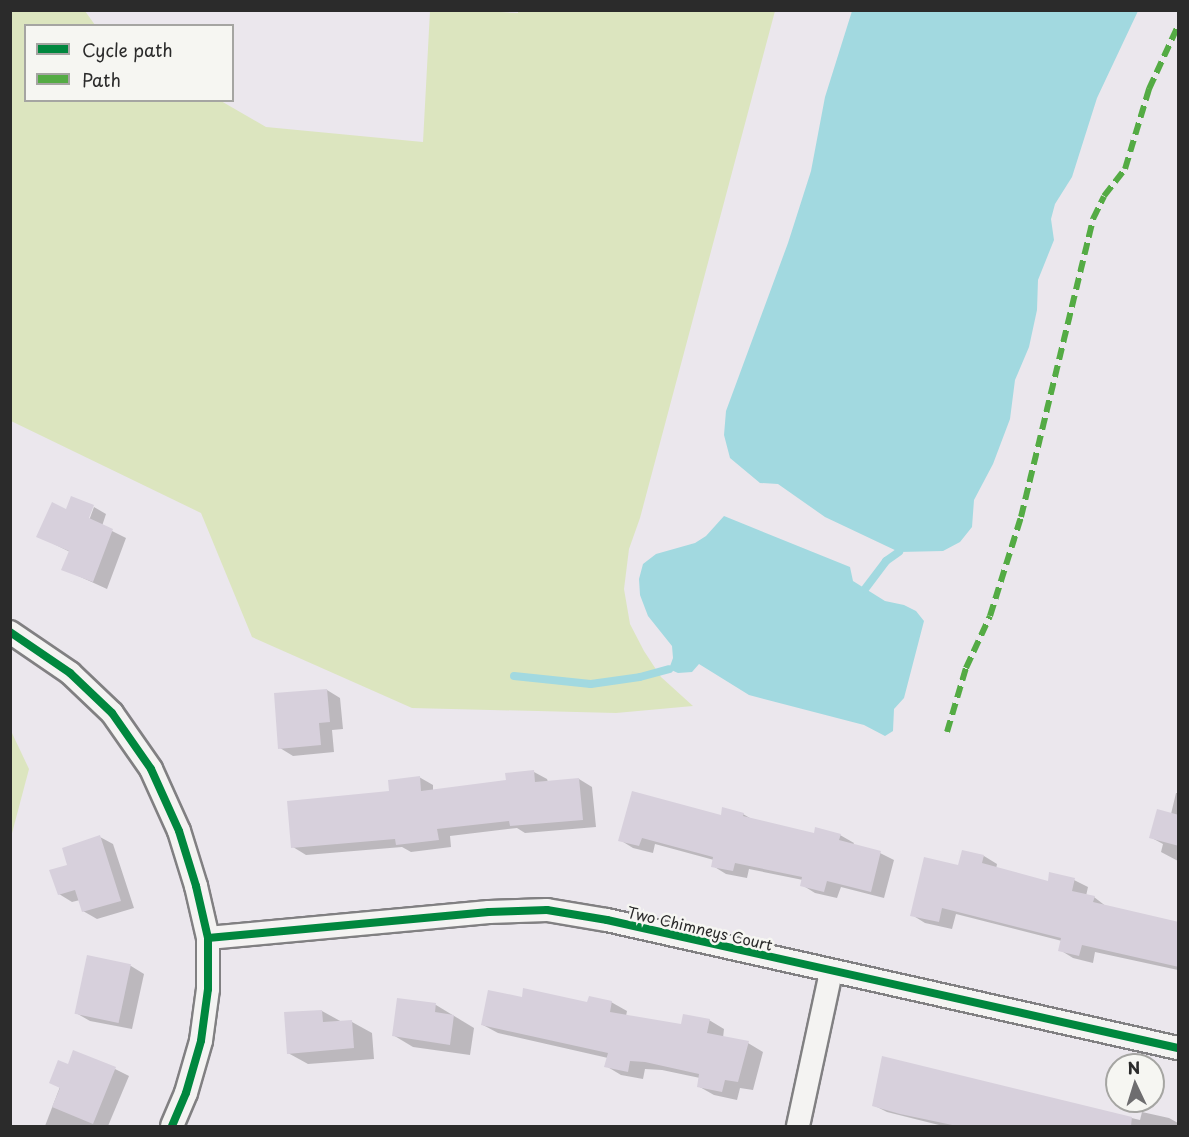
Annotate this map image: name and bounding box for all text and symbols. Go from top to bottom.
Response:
legend [24,24,234,102]
text: Cycle path [82,36,173,63]
text: Path [82,66,121,93]
street label: Two Chimneys Court [625,902,775,954]
north arrow [1105,1053,1165,1113]
text: N [1127,1055,1141,1079]

